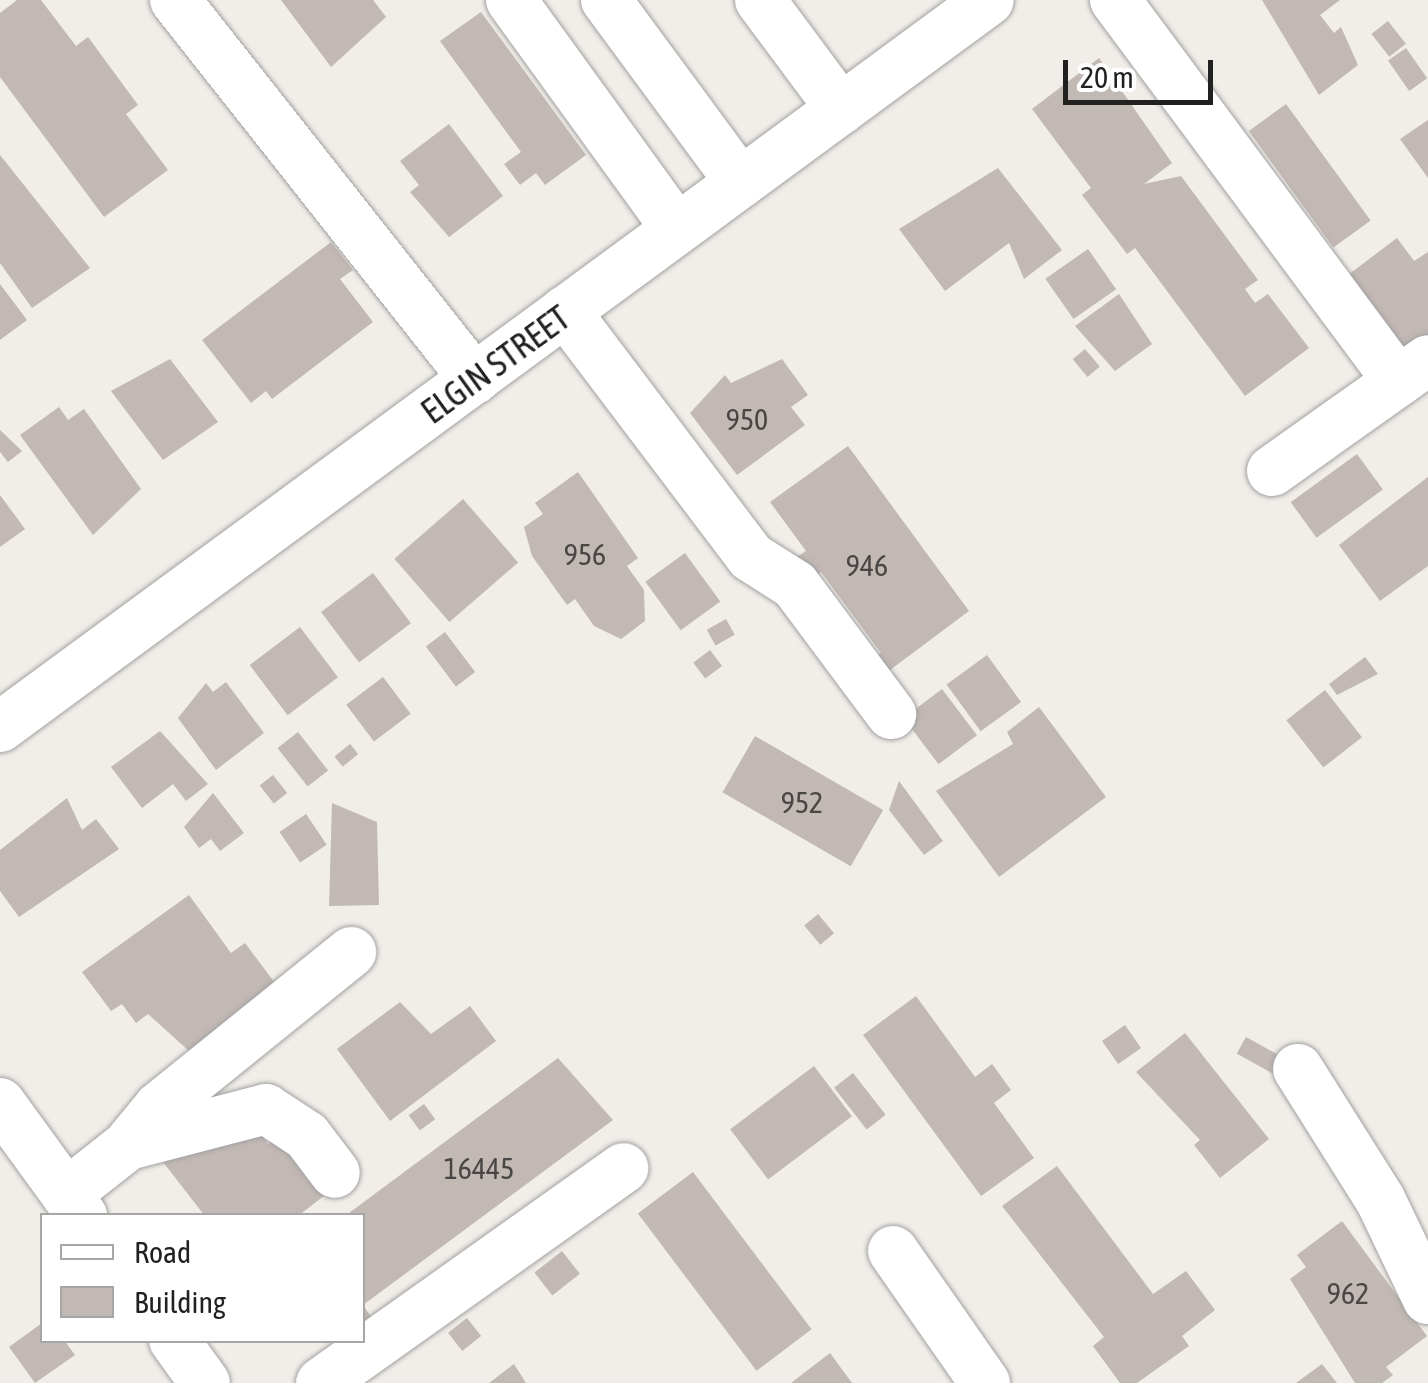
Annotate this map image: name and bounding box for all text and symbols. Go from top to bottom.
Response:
scale bar [1068,40,1218,102]
text: 20 m [1080,60,1134,94]
street label: ELGIN STREET [413,296,577,432]
house number: 950 [726,401,768,437]
house number: 956 [564,536,606,572]
house number: 946 [846,547,888,583]
house number: 952 [781,784,823,820]
house number: 16445 [444,1150,514,1186]
legend [40,1213,365,1343]
text: Road [134,1235,191,1269]
house number: 962 [1327,1275,1369,1311]
text: Building [134,1285,226,1319]

